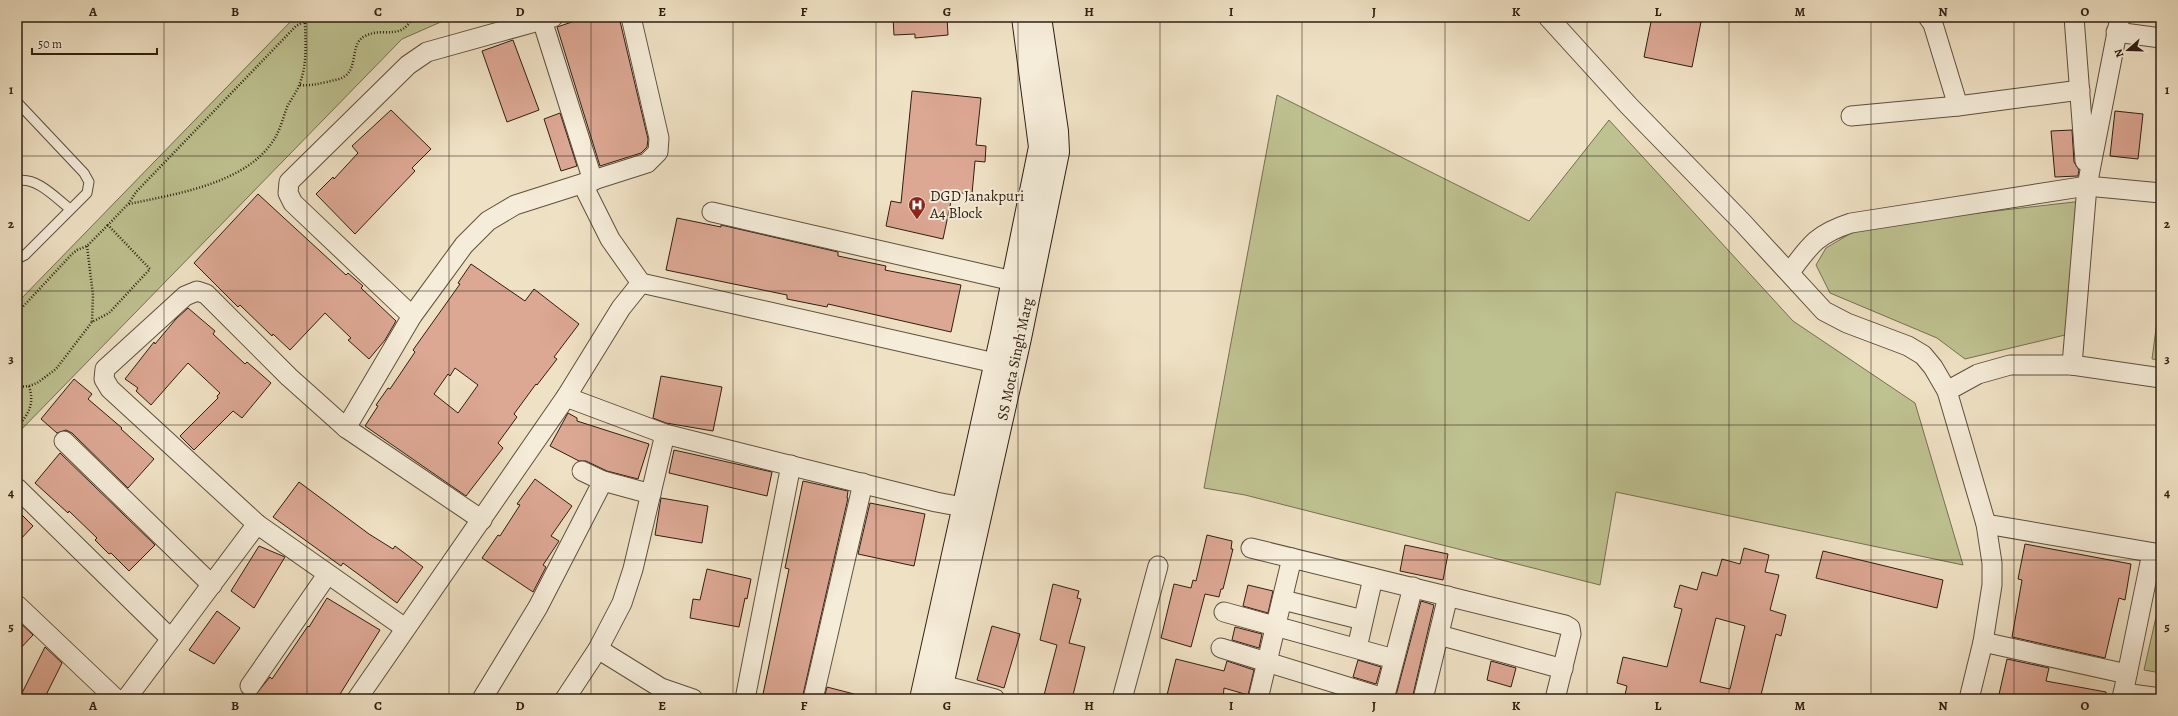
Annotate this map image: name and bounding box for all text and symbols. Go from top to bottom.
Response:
text: A [88,3,98,20]
text: B [231,3,239,20]
text: C [374,3,382,20]
text: D [515,3,525,20]
text: E [658,3,666,20]
text: F [801,3,808,20]
text: G [943,3,951,20]
text: H [1084,3,1094,20]
text: I [1229,3,1234,20]
text: J [1372,3,1376,20]
text: K [1512,3,1521,20]
text: L [1655,3,1662,20]
text: M [1795,3,1806,20]
text: N [1938,3,1948,20]
text: O [2081,3,2090,20]
scale bar [32,30,157,56]
north arrow [2108,30,2148,70]
text: 50 m [38,36,62,52]
text: N [2111,47,2127,60]
text: 1 [9,81,14,98]
text: 1 [2165,81,2170,98]
place label: DGD Janakpuri A4 Block [929,186,1024,223]
hospital icon: DGD Janakpuri A4 Block [907,195,927,220]
text: 2 [8,215,15,232]
text: 2 [2164,215,2171,232]
street label: SS Mota Singh Marg [992,295,1038,422]
text: 3 [8,350,14,367]
text: 3 [2164,350,2170,367]
text: 4 [8,484,14,501]
text: 4 [2164,484,2170,501]
text: 5 [8,618,14,635]
text: 5 [2164,618,2170,635]
text: A [88,697,98,714]
text: B [231,697,239,714]
text: C [374,697,382,714]
text: D [515,697,525,714]
text: E [658,697,666,714]
text: F [801,697,808,714]
text: G [943,697,951,714]
text: H [1084,697,1094,714]
text: I [1229,697,1234,714]
text: J [1372,697,1376,714]
text: K [1512,697,1521,714]
text: L [1655,697,1662,714]
text: M [1795,697,1806,714]
text: N [1938,697,1948,714]
text: O [2081,697,2090,714]

